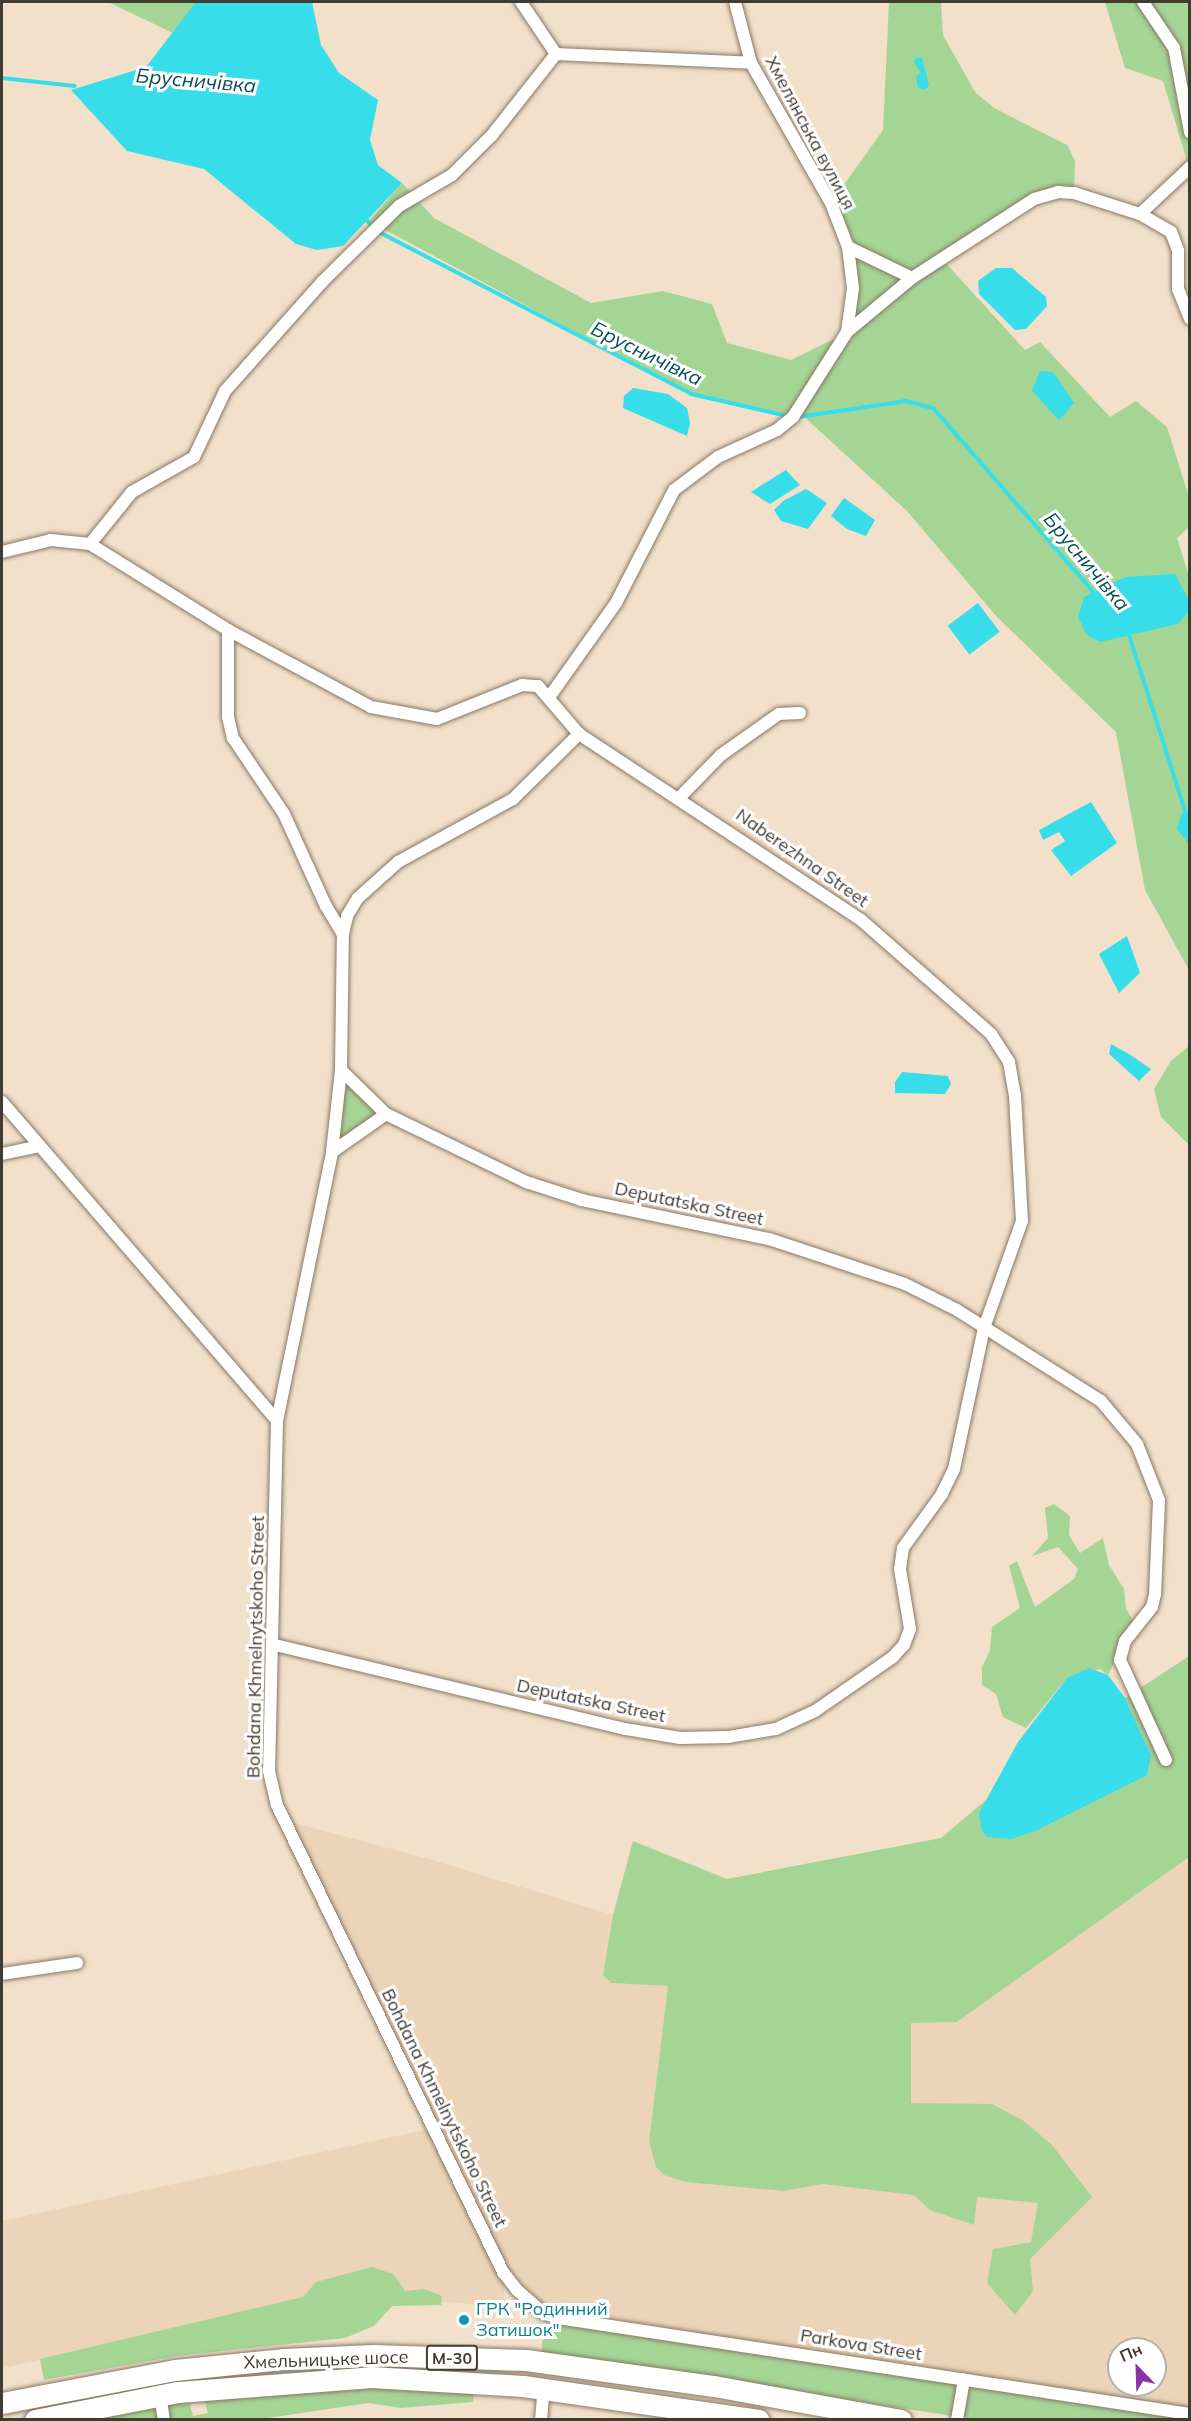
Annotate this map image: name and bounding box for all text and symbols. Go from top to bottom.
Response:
street label: Хмелянська вулиця [760,53,860,213]
water label: Брусничівка [135,63,257,97]
water label: Брусничівка [588,316,706,390]
water label: Брусничівка [1039,507,1135,615]
street label: Naberezhna Street [732,804,872,912]
street label: Deputatska Street [613,1178,765,1230]
street label: Bohdana Khmelnytskoho Street [243,1516,269,1778]
street label: Deputatska Street [515,1675,667,1727]
street label: Bohdana Khmelnytskoho Street [377,1985,511,2231]
place label: ГРК "Родинний Затишок" [476,2299,608,2342]
marker: ГРК "Родинний Затишок" [457,2313,471,2327]
street label: Parkova Street [799,2325,923,2365]
north arrow [1107,2337,1167,2397]
text: Пн [1117,2339,1145,2366]
road number: М-30 [425,2345,479,2371]
street label: Хмельницьке шосе [243,2346,409,2374]

